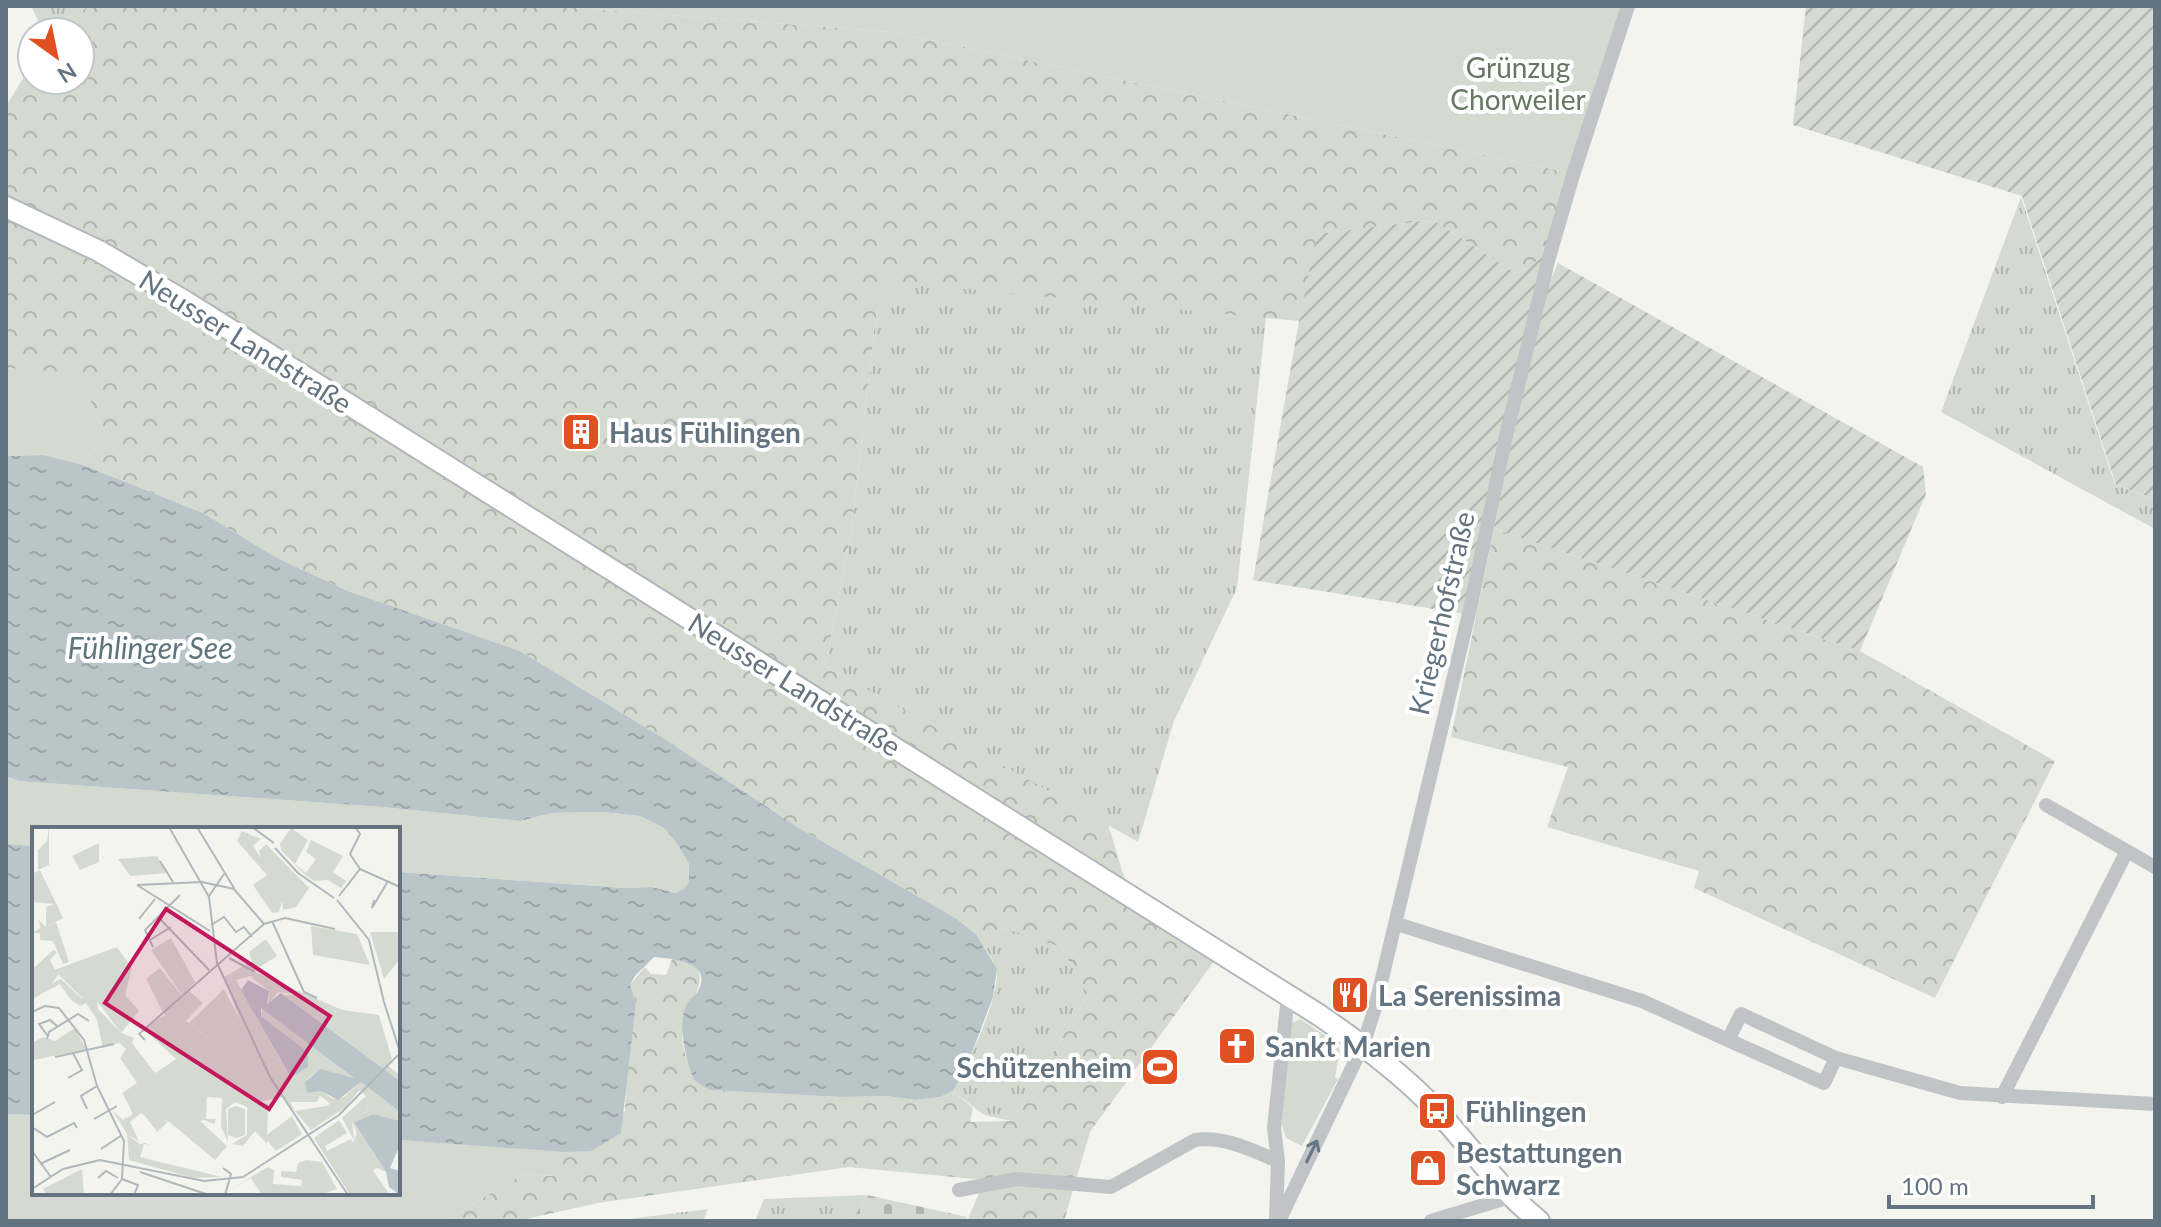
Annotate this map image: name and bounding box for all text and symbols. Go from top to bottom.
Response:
north arrow [16,16,96,96]
park label: Grünzug Chorweiler [1450,50,1586,116]
text: N [53,57,82,89]
street label: Neusser Landstraße [134,262,358,420]
building icon: Haus Fühlingen [560,411,602,453]
place label: Haus Fühlingen [609,415,801,449]
street label: Kriegerhofstraße [1401,508,1481,718]
street label: Neusser Landstraße [683,605,907,763]
water label: Fühlinger See [67,629,233,665]
inset map [32,827,400,1195]
restaurant icon: La Serenissima [1329,974,1371,1016]
place label: La Serenissima [1378,978,1561,1012]
church icon: Sankt Marien [1216,1025,1258,1067]
place label: Sankt Marien [1265,1029,1431,1063]
sports icon: Schützenheim [1139,1046,1181,1088]
place label: Schützenheim [957,1050,1132,1084]
bus stop icon: Fühlingen [1416,1090,1458,1132]
place label: Fühlingen [1465,1094,1587,1128]
place label: Bestattungen Schwarz [1456,1135,1622,1201]
one-way arrow [1305,1139,1320,1163]
shop icon: Bestattungen Schwarz [1407,1147,1449,1189]
scale bar [1889,1159,2093,1209]
text: 100 m [1901,1171,1969,1200]

